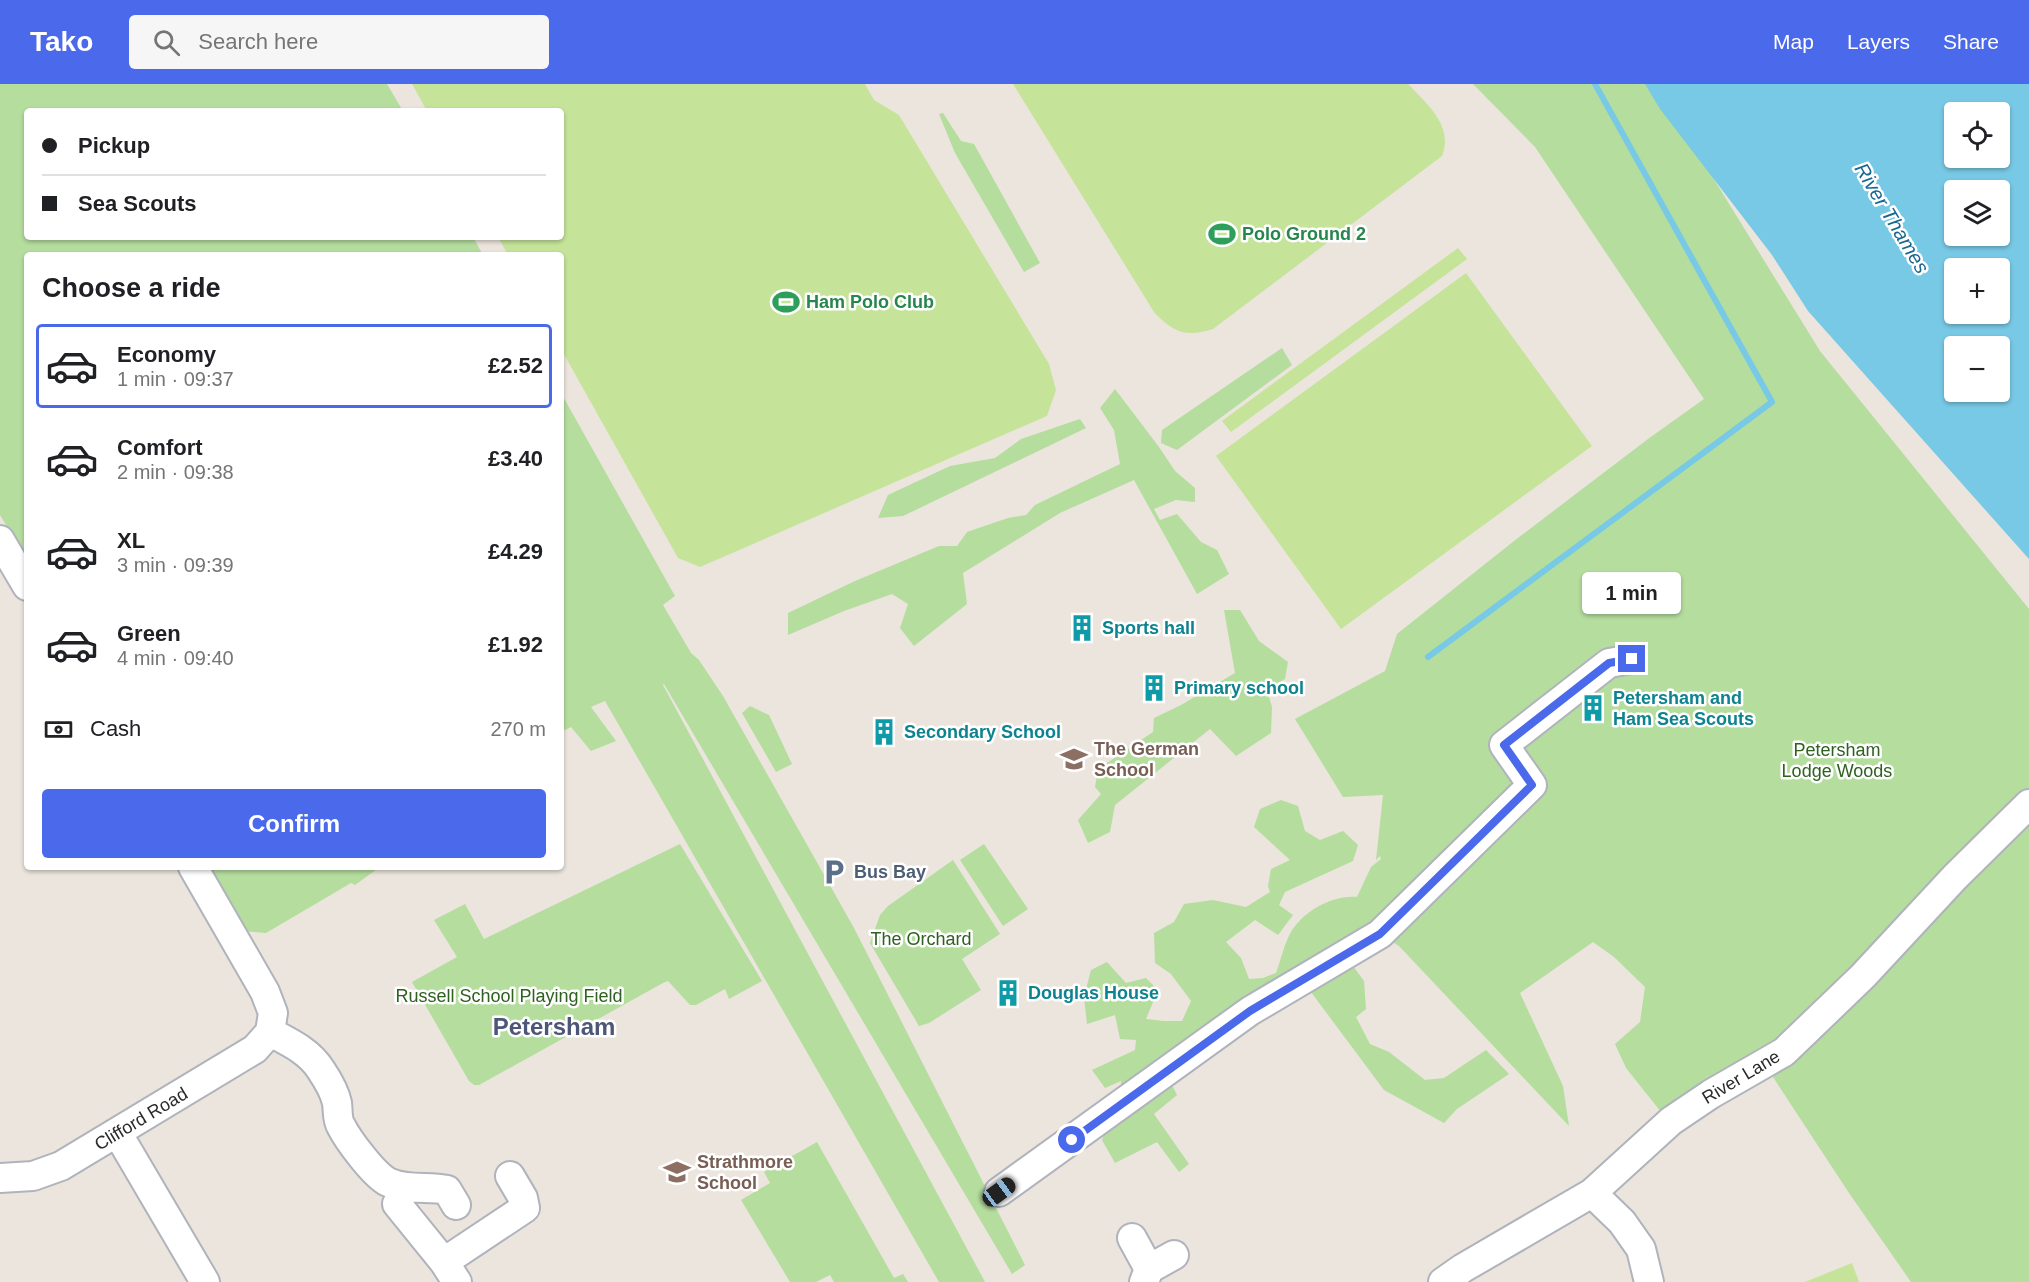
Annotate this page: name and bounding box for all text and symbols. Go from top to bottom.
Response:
search box [129,15,549,69]
text: Tako [30,26,93,57]
icon: search [150,26,183,59]
text: Search here [198,29,318,54]
text: Map [1773,30,1814,53]
text: Layers [1847,30,1910,53]
text: Share [1943,30,1999,53]
map controls [1944,102,2010,402]
button: locate [1944,102,2010,168]
text: Pickup [78,133,150,158]
water label: River Thames [1851,159,1933,277]
button: layers [1944,180,2010,246]
text: Sea Scouts [78,191,197,216]
sports icon: Polo Ground 2 [1207,219,1237,249]
place label: Polo Ground 2 [1242,224,1366,244]
button: + [1944,258,2010,324]
text: Choose a ride [42,273,221,303]
sports icon: Ham Polo Club [771,287,801,317]
place label: Ham Polo Club [806,292,934,312]
button: − [1944,336,2010,402]
icon: car [45,339,99,393]
text: Economy [117,342,216,367]
text: £2.52 [488,353,543,378]
text: 1 min · 09:37 [117,368,234,390]
icon: car [45,432,99,486]
text: Comfort [117,435,203,460]
text: £3.40 [488,446,543,471]
text: 2 min · 09:38 [117,461,234,483]
icon: car [45,525,99,579]
text: XL [117,528,145,553]
text: £4.29 [488,539,543,564]
text: 3 min · 09:39 [117,554,234,576]
callout: 1 min [1582,572,1682,614]
text: 1 min [1605,582,1658,604]
building icon: Sports hall [1067,613,1097,643]
icon: car [45,618,99,672]
place label: Sports hall [1102,618,1195,638]
text: Green [117,621,181,646]
text: £1.92 [488,632,543,657]
route end [1618,645,1645,672]
text: 4 min · 09:40 [117,647,234,669]
building icon: Primary school [1139,673,1169,703]
place label: Primary school [1174,678,1304,698]
place label: Petersham and Ham Sea Scouts [1613,688,1754,729]
building icon: Petersham and Ham Sea Scouts [1578,693,1608,723]
icon: cash [42,713,75,746]
text: Cash [90,716,141,741]
building icon: Secondary School [869,717,899,747]
text: 270 m [490,718,546,740]
place label: Secondary School [904,722,1061,742]
place label: The German School [1094,739,1199,780]
park label: Petersham Lodge Woods [1782,740,1892,781]
school or university icon: The German School [1059,744,1089,774]
button: Confirm [42,789,546,858]
parking icon: Bus Bay [819,857,849,887]
place label: Bus Bay [854,862,926,882]
park label: The Orchard [870,929,972,949]
building icon: Douglas House [993,978,1023,1008]
place label: Douglas House [1028,983,1159,1003]
park label: Russell School Playing Field [395,986,623,1006]
district label: Petersham [493,1013,615,1040]
street label: River Lane [1699,1046,1783,1108]
street label: Clifford Road [91,1083,191,1155]
route start [1058,1126,1085,1153]
place label: Strathmore School [697,1152,793,1193]
school or university icon: Strathmore School [662,1157,692,1187]
car [979,1174,1019,1210]

